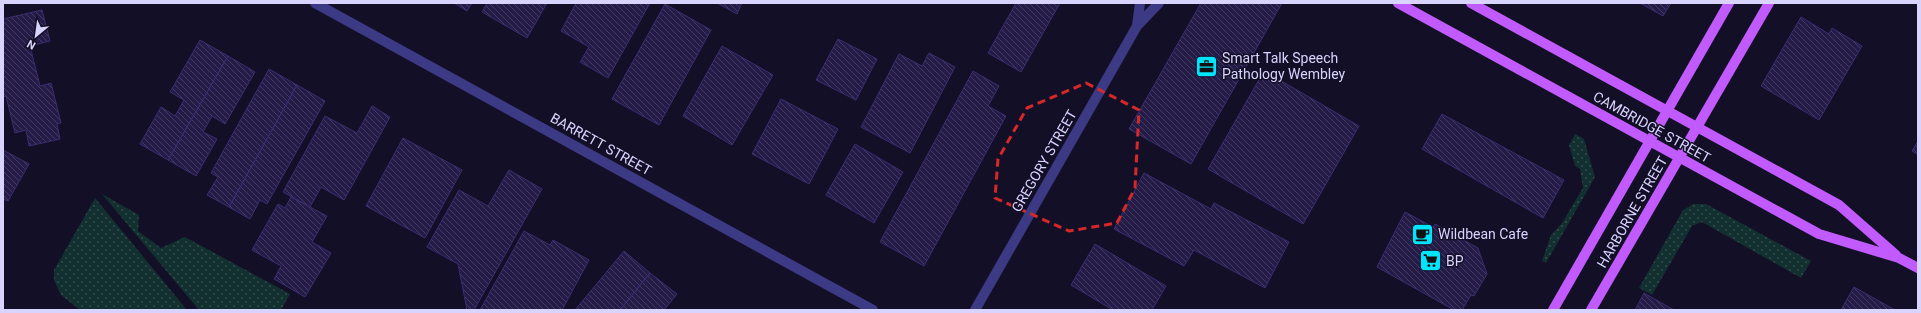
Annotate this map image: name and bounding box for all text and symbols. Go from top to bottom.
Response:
north arrow [16,16,56,56]
text: N [25,37,38,52]
place label: Smart Talk Speech Pathology Wembley [1222,50,1346,82]
office icon: Smart Talk Speech Pathology Wembley [1193,53,1219,79]
street label: CAMBRIDGE STREET [1591,88,1714,166]
street label: GREGORY STREET [1008,107,1080,215]
street label: BARRETT STREET [548,110,655,179]
street label: HARBORNE STREET [1594,153,1671,271]
cafe icon: Wildbean Cafe [1409,221,1435,247]
place label: Wildbean Cafe [1438,226,1528,242]
supermarket icon: BP [1418,248,1444,274]
place label: BP [1446,253,1464,269]

